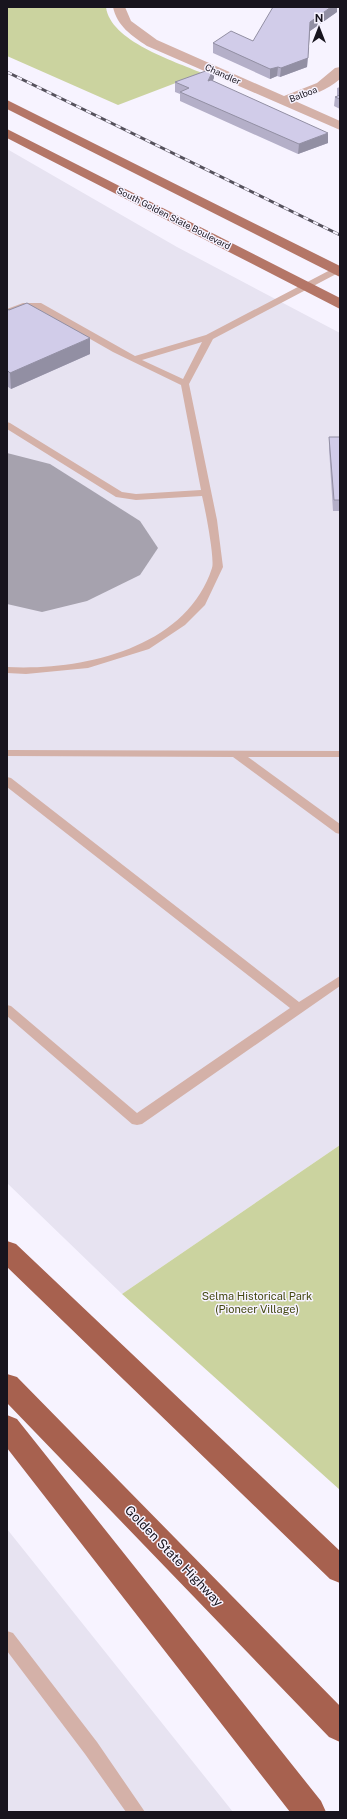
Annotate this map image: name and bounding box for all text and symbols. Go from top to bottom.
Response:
north arrow [299,8,339,48]
text: N [315,12,323,24]
street label: Chandler [203,61,243,87]
street label: Balboa [287,84,319,104]
street label: South Golden State Boulevard [115,184,233,252]
park label: Selma Historical Park (Pioneer Village) [202,1290,312,1315]
street label: Golden State Highway [122,1502,226,1610]

